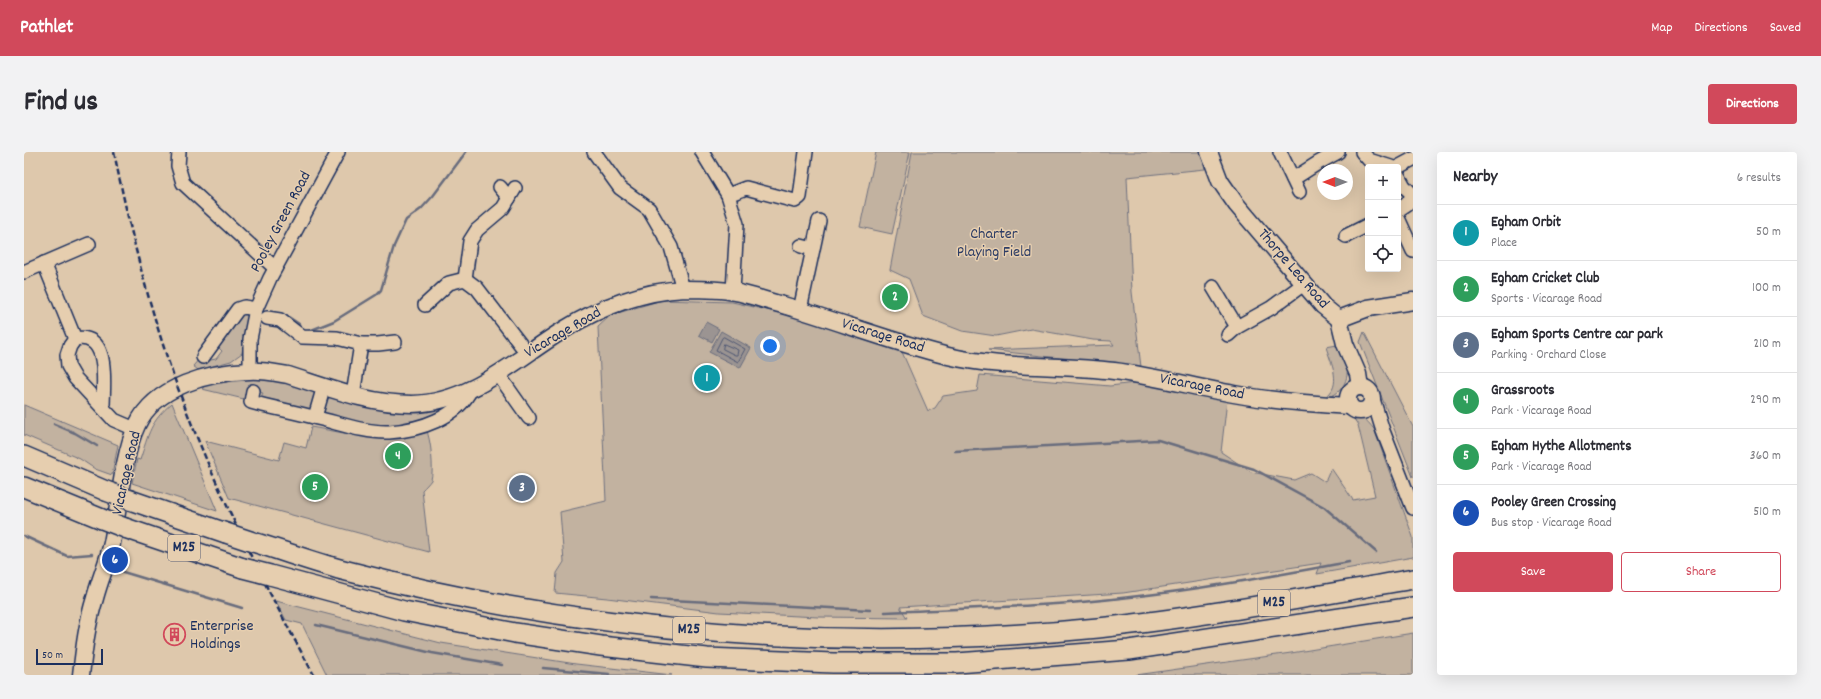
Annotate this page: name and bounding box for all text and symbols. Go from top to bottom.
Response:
text: Pathlet [20,15,73,42]
text: Map [1651,18,1673,38]
text: Directions [1695,18,1748,38]
text: Saved [1770,18,1801,38]
text: Find us [24,84,98,124]
button: Directions [1708,84,1797,124]
north arrow [1317,164,1353,200]
map controls [1365,164,1401,272]
button: + [1365,164,1401,200]
text: Nearby [1453,166,1497,190]
street label: Pooley Green Road [245,167,317,277]
text: 6 results [1737,169,1781,188]
button: − [1365,200,1401,236]
text: Egham Orbit [1491,212,1561,234]
park label: Charter Playing Field [957,223,1031,264]
text: 1 [1465,223,1467,242]
text: 50 m [1756,223,1781,242]
street label: Thorpe Lea Road [1252,224,1334,314]
text: Place [1491,234,1517,253]
button: locate [1365,236,1401,272]
text: Egham Cricket Club [1491,268,1599,290]
text: 2 [1463,279,1469,298]
text: 100 m [1752,279,1781,298]
pin: 2 [882,282,908,312]
text: Sports · Vicarage Road [1491,290,1602,309]
street label: Vicarage Road [520,302,606,364]
street label: Vicarage Road [839,312,927,360]
text: Egham Sports Centre car park [1491,324,1663,346]
text: 3 [1463,335,1469,354]
text: 210 m [1753,335,1781,354]
your location [760,336,780,356]
text: Parking · Orchard Close [1491,346,1606,365]
pin: 1 [694,363,720,393]
street label: Vicarage Road [1158,368,1246,406]
text: Grassroots [1491,380,1555,402]
text: 4 [1463,391,1469,410]
text: 290 m [1750,391,1781,410]
text: Park · Vicarage Road [1491,402,1592,421]
street label: Vicarage Road [106,429,148,517]
text: Egham Hythe Allotments [1491,436,1631,458]
pin: 4 [385,441,411,471]
text: 5 [1463,447,1469,466]
text: 360 m [1750,447,1781,466]
text: Park · Vicarage Road [1491,458,1592,477]
pin: 5 [302,472,328,502]
pin: 3 [509,473,535,503]
text: Pooley Green Crossing [1491,492,1616,514]
text: 6 [1463,503,1469,522]
text: 510 m [1753,503,1781,522]
text: Bus stop · Vicarage Road [1491,514,1612,533]
road number: M25 [168,535,200,561]
pin: 6 [102,545,128,575]
button: Save [1453,552,1613,592]
button: Share [1621,552,1781,592]
road number: M25 [1258,590,1290,616]
place label: Enterprise Holdings [190,615,254,656]
road number: M25 [673,617,705,643]
building icon: Enterprise Holdings [162,622,188,648]
scale bar [36,647,103,666]
text: 50 m [42,648,63,664]

